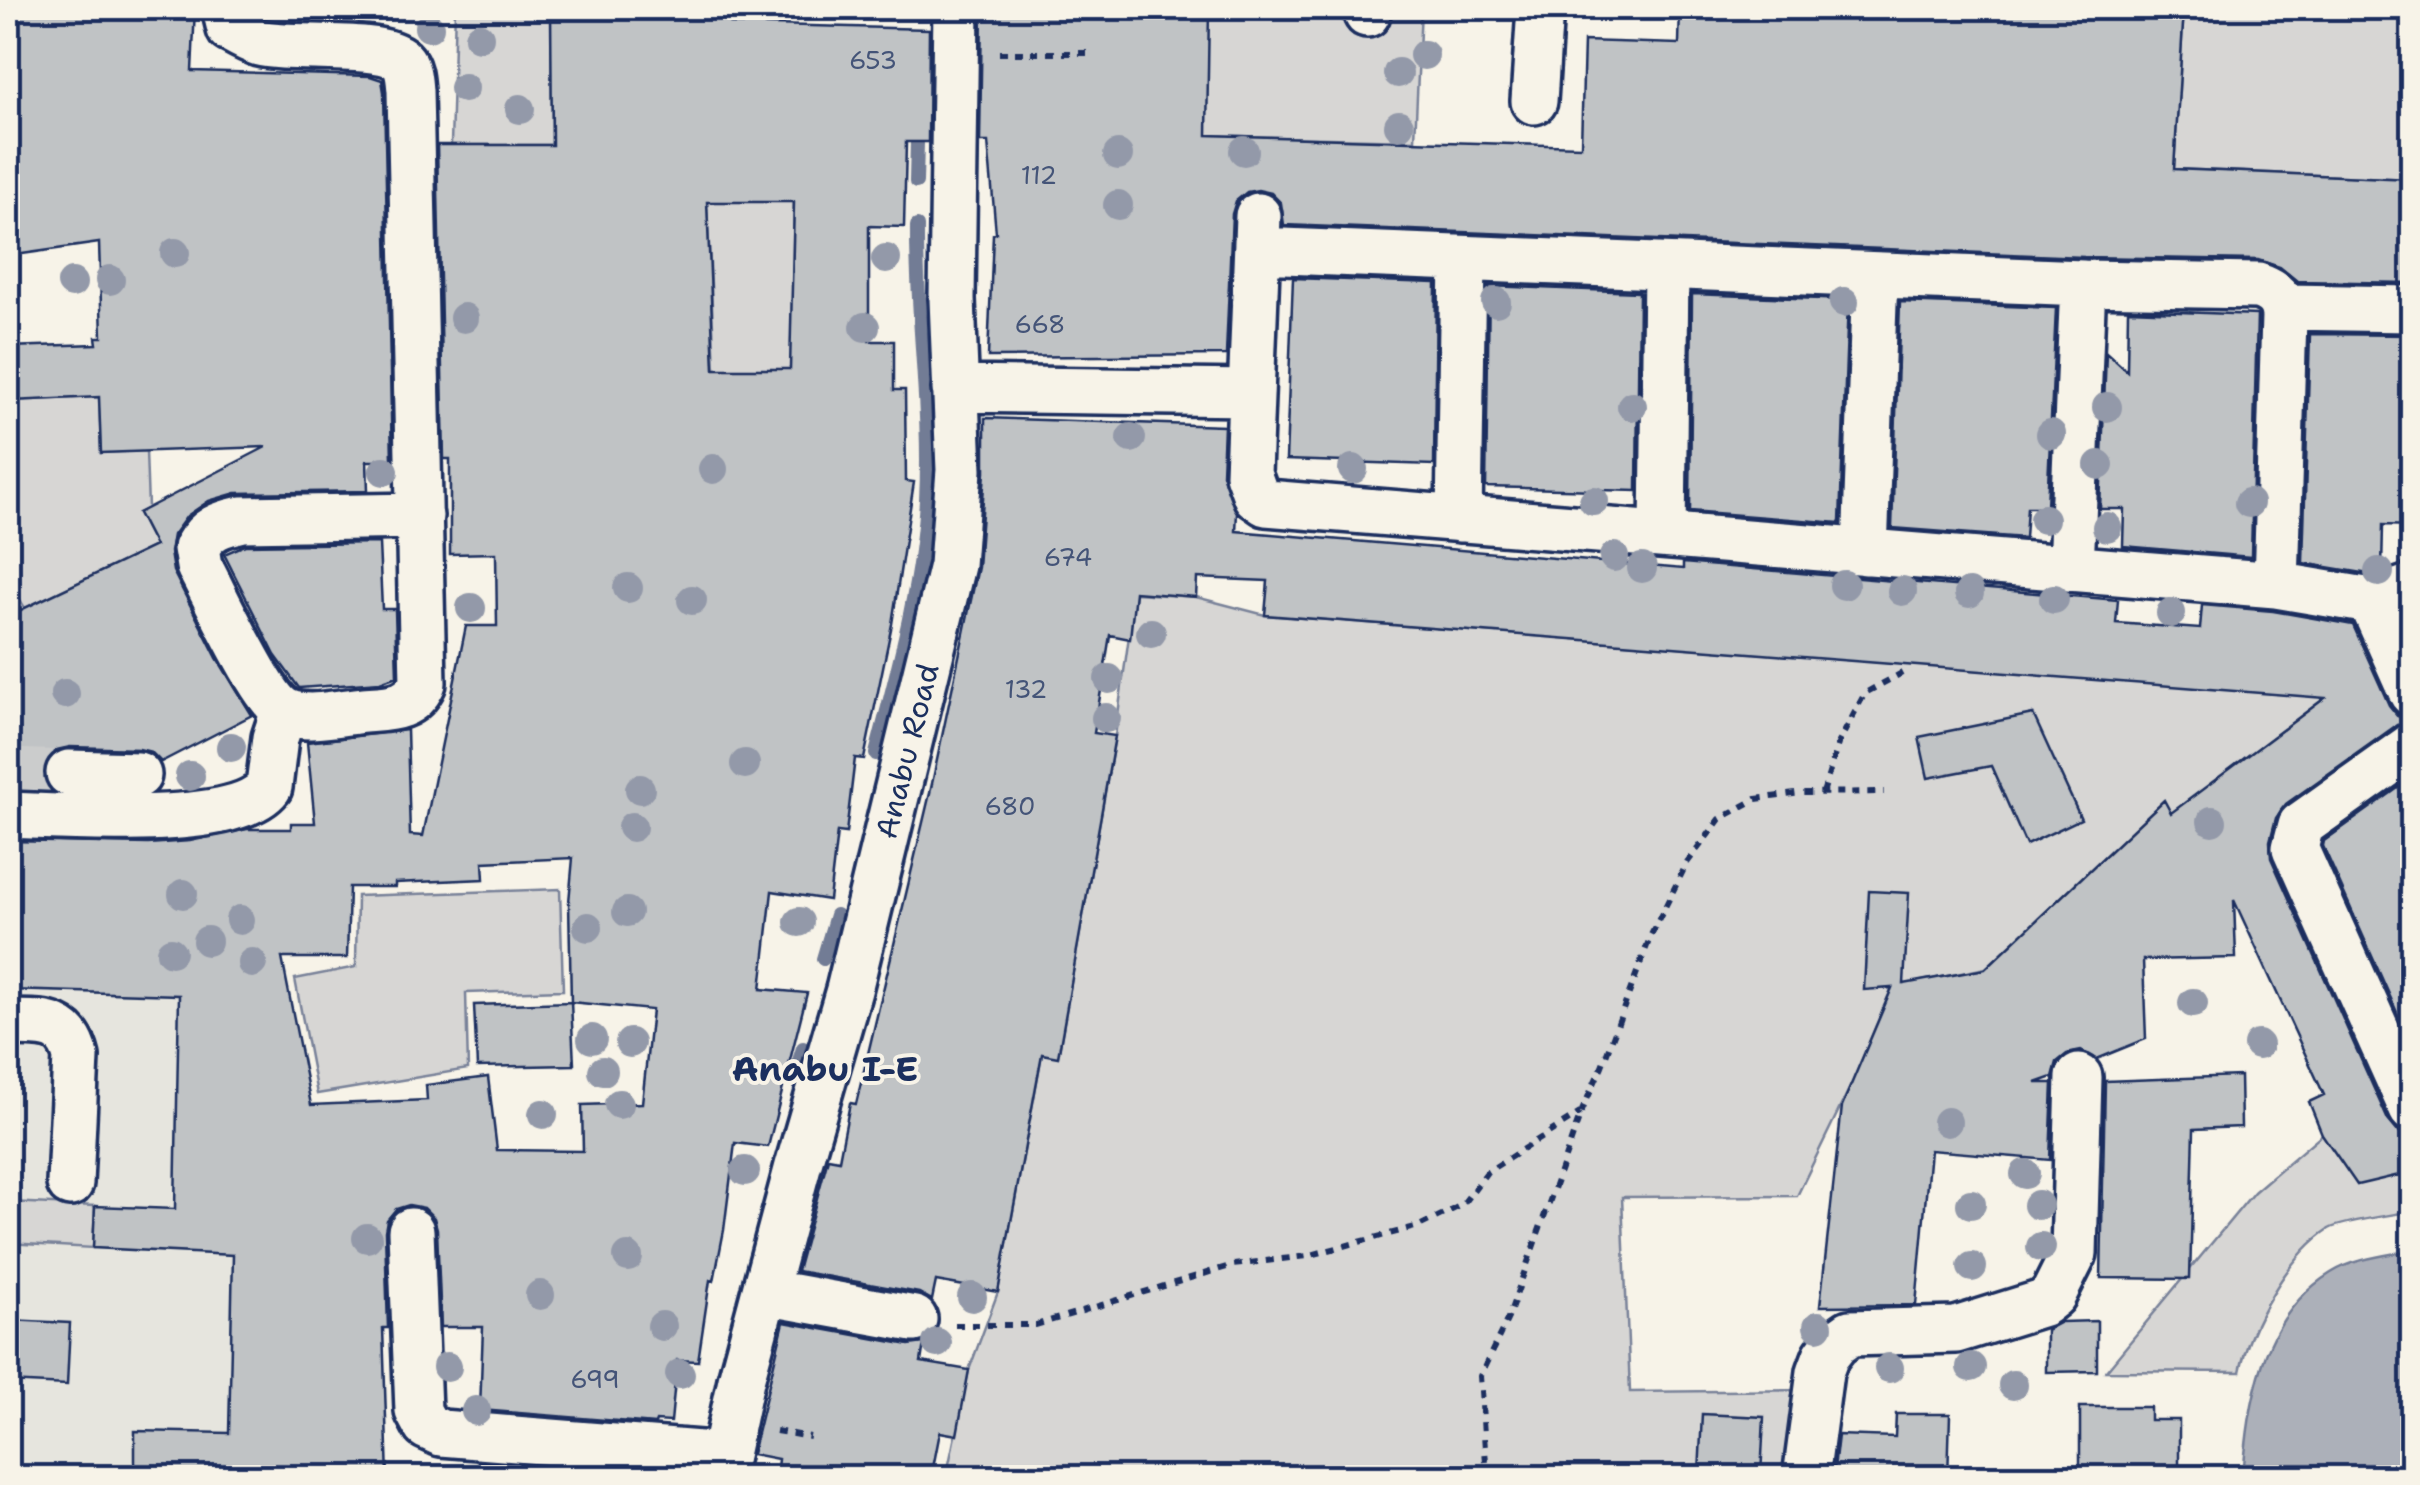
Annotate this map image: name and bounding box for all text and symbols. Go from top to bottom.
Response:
house number: 653 [849,43,897,77]
house number: 112 [1021,158,1057,192]
house number: 668 [1015,307,1065,341]
house number: 674 [1044,540,1092,574]
street label: Anabu Road [865,659,949,843]
house number: 132 [1005,672,1047,706]
house number: 680 [985,789,1035,823]
district label: Anabu I-E [732,1045,918,1092]
house number: 699 [570,1362,620,1396]

